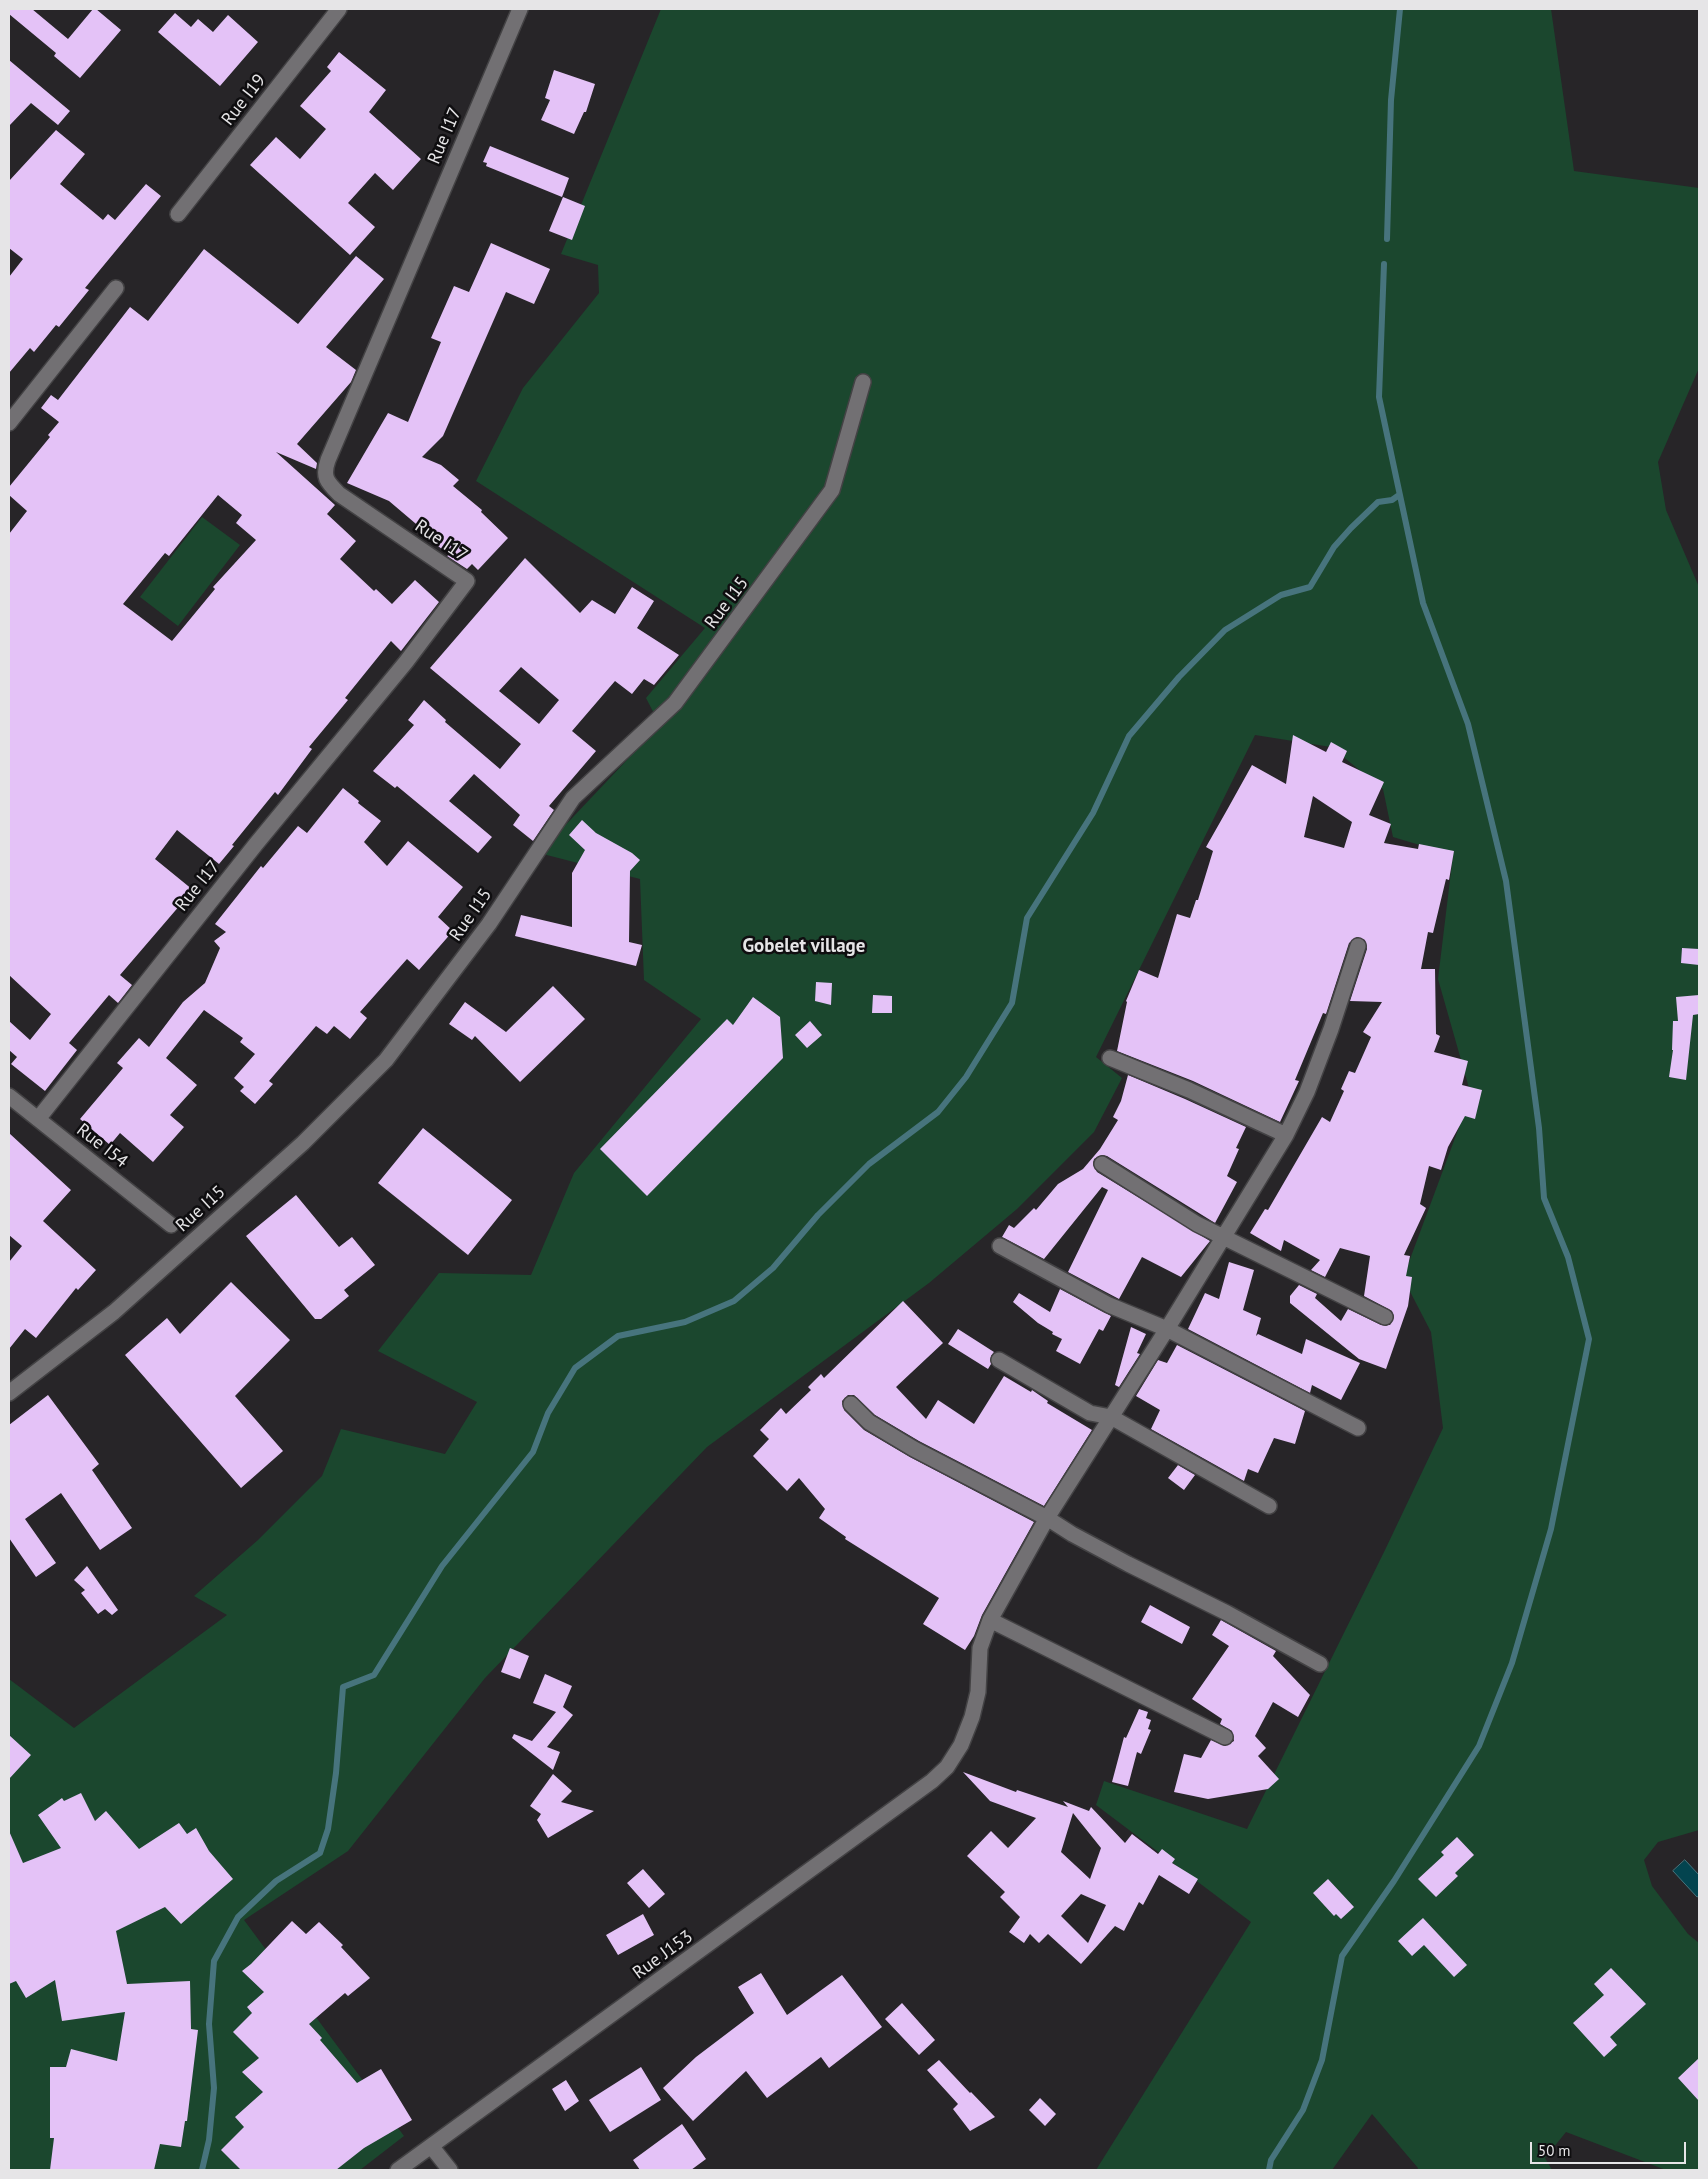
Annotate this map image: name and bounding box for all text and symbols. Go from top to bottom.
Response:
street label: Rue I19 [217,70,271,130]
street label: Rue I17 [424,105,466,167]
street label: Rue I17 [410,516,472,566]
street label: Rue I15 [701,573,753,633]
street label: Rue I17 [171,856,225,916]
street label: Rue I15 [445,885,497,945]
district label: Gobelet village [743,936,865,958]
street label: Rue I54 [72,1119,132,1173]
street label: Rue I15 [172,1181,230,1237]
street label: Rue J153 [629,1926,697,1984]
scale bar [1533,2132,1689,2164]
text: 50 m [1538,2141,1571,2160]

